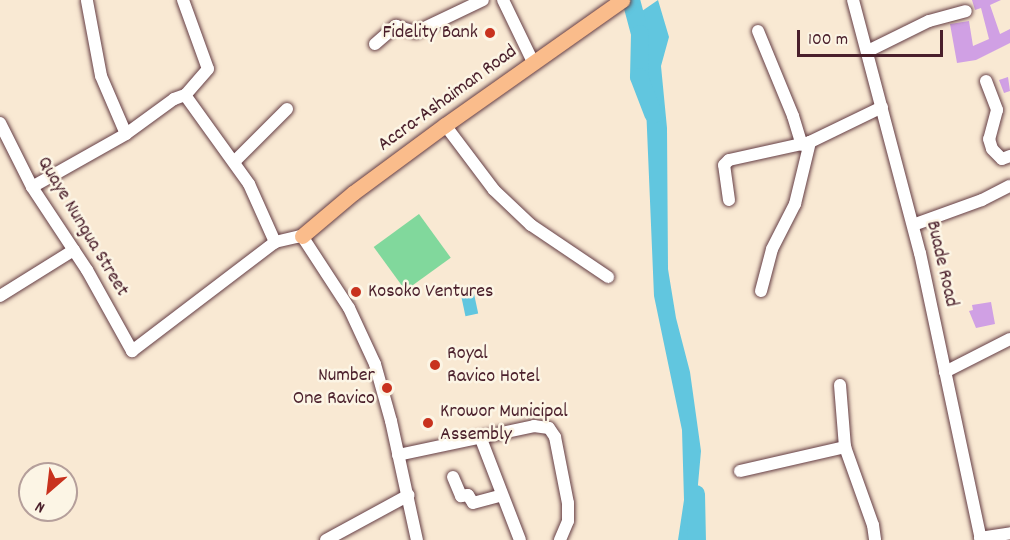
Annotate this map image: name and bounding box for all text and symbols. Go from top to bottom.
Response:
scale bar [800,18,946,56]
place label: Fidelity Bank [382,21,478,45]
marker: Fidelity Bank [483,26,497,40]
text: 100 m [808,28,848,53]
street label: Accra-Ashaiman Road [374,40,522,158]
street label: Quaye Nungua Street [31,153,133,301]
street label: Buade Road [919,219,963,309]
place label: Kosoko Ventures [368,280,493,304]
marker: Kosoko Ventures [349,285,363,299]
place label: Royal Ravico Hotel [447,342,540,389]
marker: Royal Ravico Hotel [428,358,442,372]
place label: Number One Ravico [293,365,375,412]
marker: Number One Ravico [380,381,394,395]
place label: Krowor Municipal Assembly [440,400,568,447]
marker: Krowor Municipal Assembly [421,416,435,430]
north arrow [18,462,78,522]
text: N [31,495,49,519]

